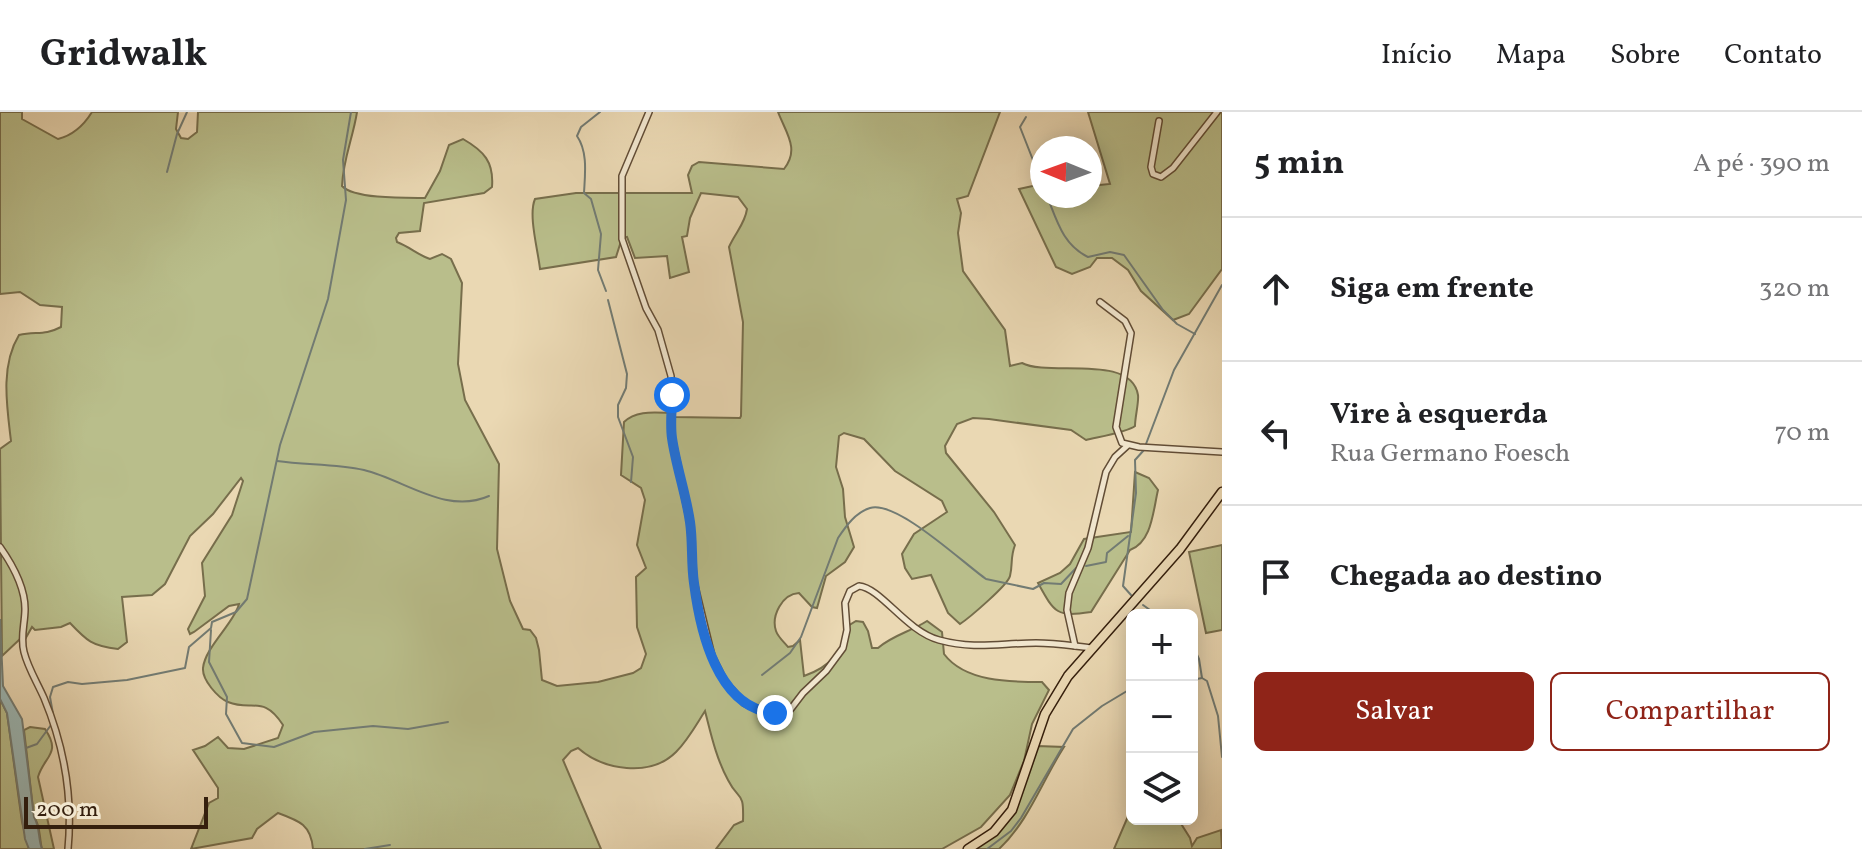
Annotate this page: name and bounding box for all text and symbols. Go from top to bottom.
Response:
text: Gridwalk [40,29,207,82]
text: Início [1381,36,1452,75]
text: Mapa [1496,36,1566,75]
text: Sobre [1610,36,1680,75]
text: Contato [1724,36,1822,75]
north arrow [1030,136,1102,208]
text: 5 min [1254,141,1344,188]
text: A pé · 390 m [1693,146,1830,182]
icon: ahead [1254,267,1298,311]
text: Siga em frente [1330,268,1534,310]
text: 320 m [1759,271,1830,307]
route start [654,377,690,413]
text: Vire à esquerda [1330,394,1548,436]
icon: left [1254,411,1298,455]
text: 70 m [1775,415,1830,451]
text: Rua Germano Foesch [1330,436,1570,472]
icon: arrive [1254,555,1298,599]
text: Chegada ao destino [1330,556,1602,598]
map controls [1126,609,1198,825]
button: + [1126,609,1198,681]
button: Salvar [1254,672,1534,751]
button: Compartilhar [1550,672,1830,751]
button: − [1126,681,1198,753]
route end [757,695,793,731]
button: layers [1126,753,1198,825]
scale bar [24,793,208,829]
text: 200 m [36,795,98,826]

